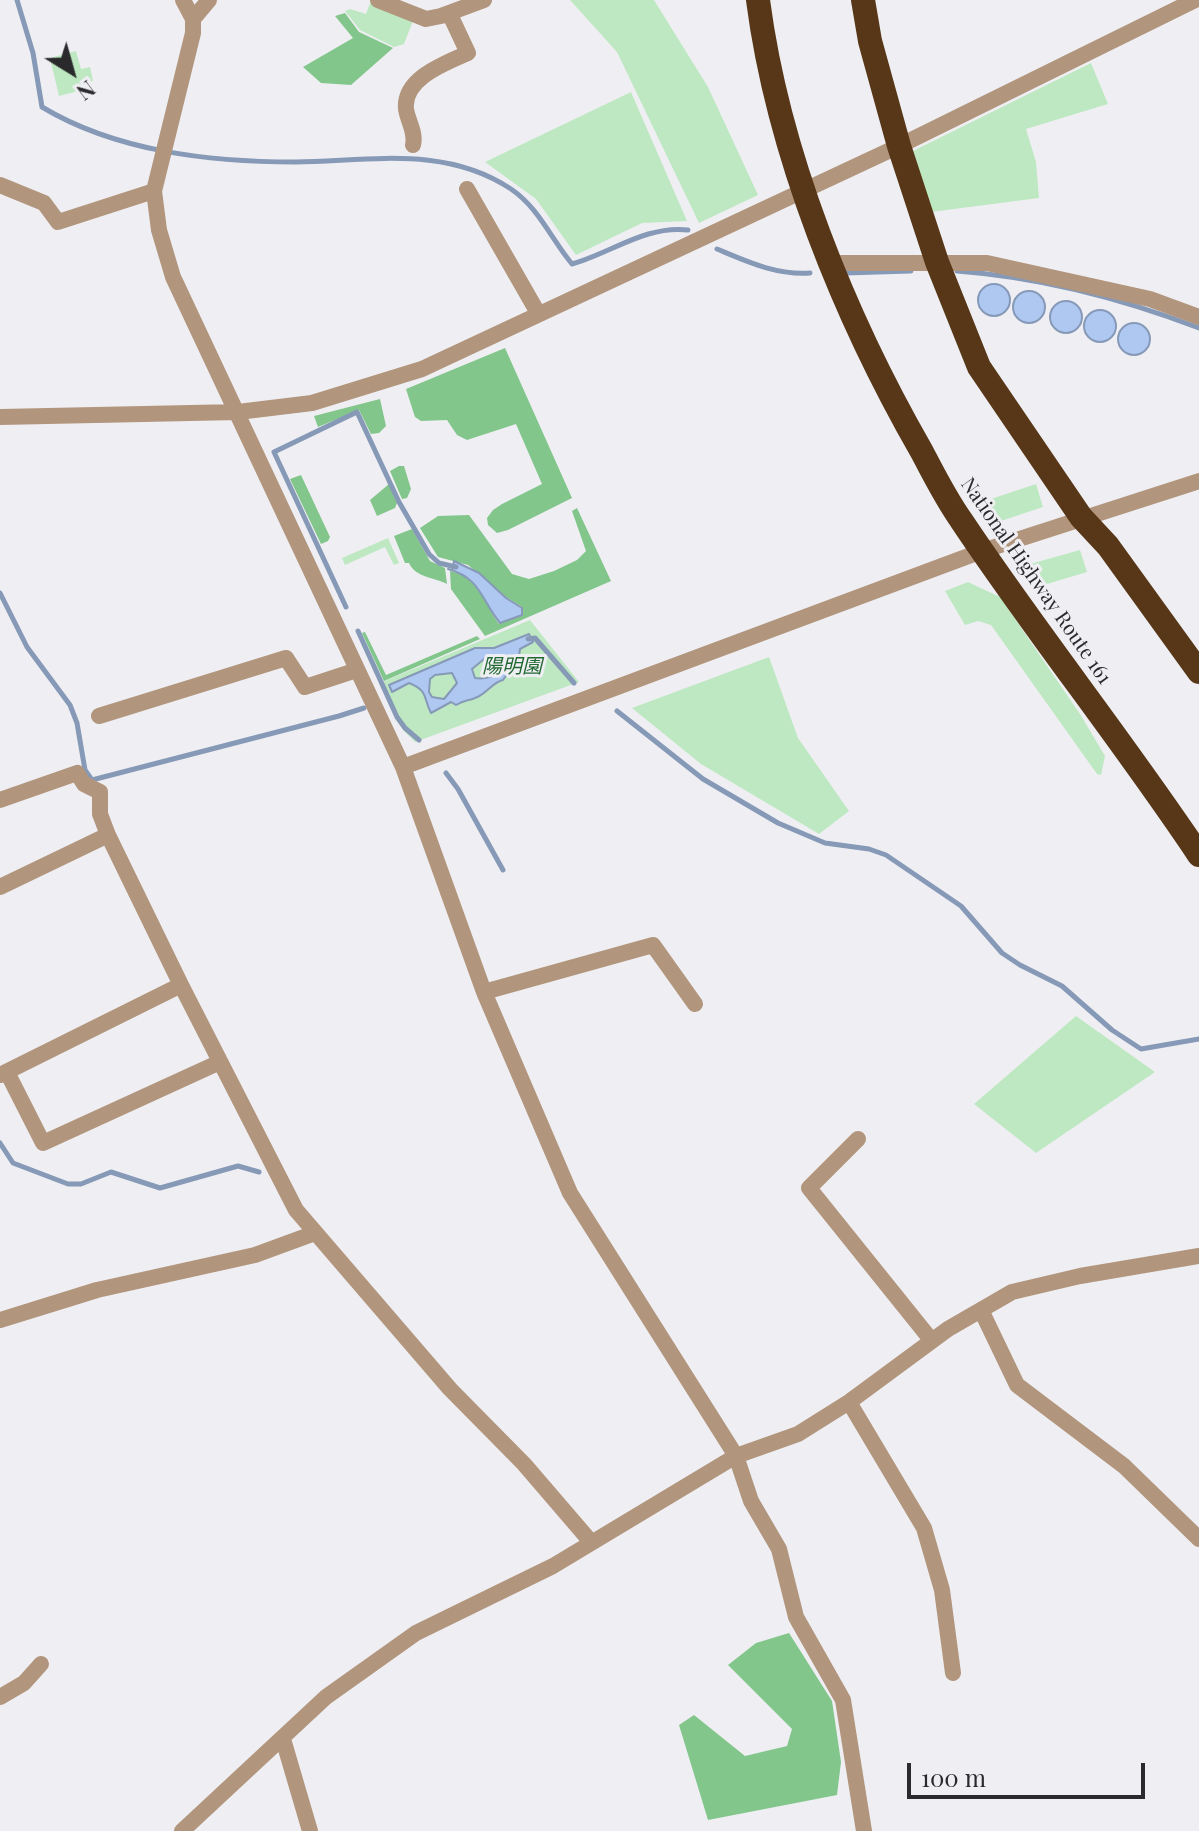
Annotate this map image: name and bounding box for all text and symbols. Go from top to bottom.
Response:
north arrow [32,32,112,112]
text: N [71,74,102,108]
street label: National Highway Route 161 [956,473,1116,689]
park label: 陽明園 [482,655,542,679]
scale bar [911,1747,1149,1797]
text: 100 m [921,1761,986,1793]

